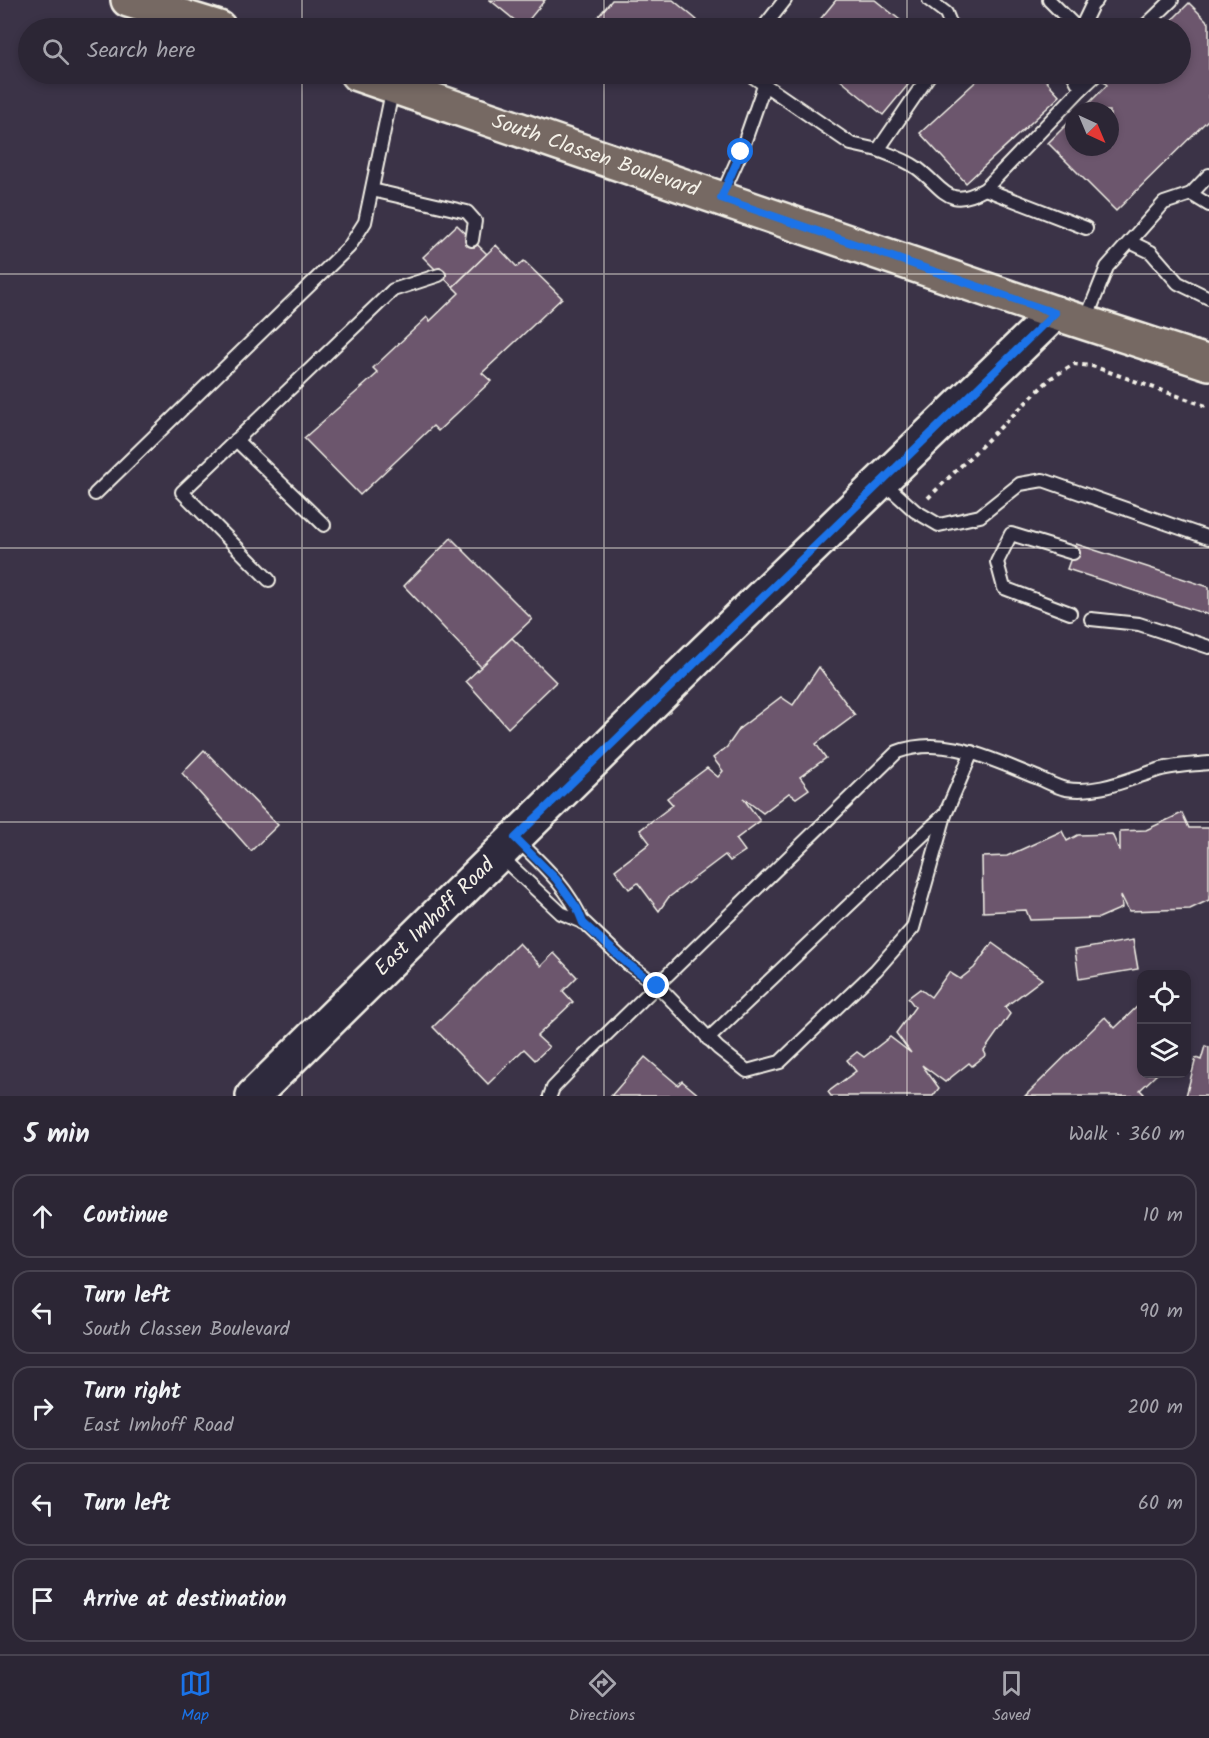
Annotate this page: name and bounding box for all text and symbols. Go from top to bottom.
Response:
search box [18,18,1191,84]
text: Search here [87,34,195,69]
icon: search [39,35,72,68]
north arrow [1065,102,1119,156]
street label: South Classen Boulevard [487,105,704,207]
route start [727,138,753,164]
street label: East Imhoff Road [367,850,503,984]
map controls [1137,970,1191,1078]
button: locate [1137,970,1191,1024]
route end [643,972,669,998]
button: layers [1137,1024,1191,1078]
text: 5 min [24,1114,90,1156]
text: Walk · 360 m [1068,1119,1185,1151]
text: Continue [83,1199,168,1234]
icon: ahead [26,1200,59,1233]
text: 10 m [1143,1200,1183,1232]
text: Turn left [83,1279,170,1314]
icon: left [26,1296,59,1329]
text: 90 m [1139,1296,1183,1328]
text: South Classen Boulevard [83,1314,290,1346]
text: Turn right [83,1375,181,1410]
icon: right [26,1392,59,1425]
text: 200 m [1127,1392,1183,1424]
text: East Imhoff Road [83,1410,233,1442]
text: Turn left [83,1487,170,1522]
icon: left [26,1488,59,1521]
text: 60 m [1138,1488,1183,1520]
text: Arrive at destination [83,1583,286,1618]
icon: arrive [26,1584,59,1617]
tab: Map [179,1667,212,1728]
tab: Directions [569,1667,635,1728]
tab: Saved [992,1667,1030,1728]

